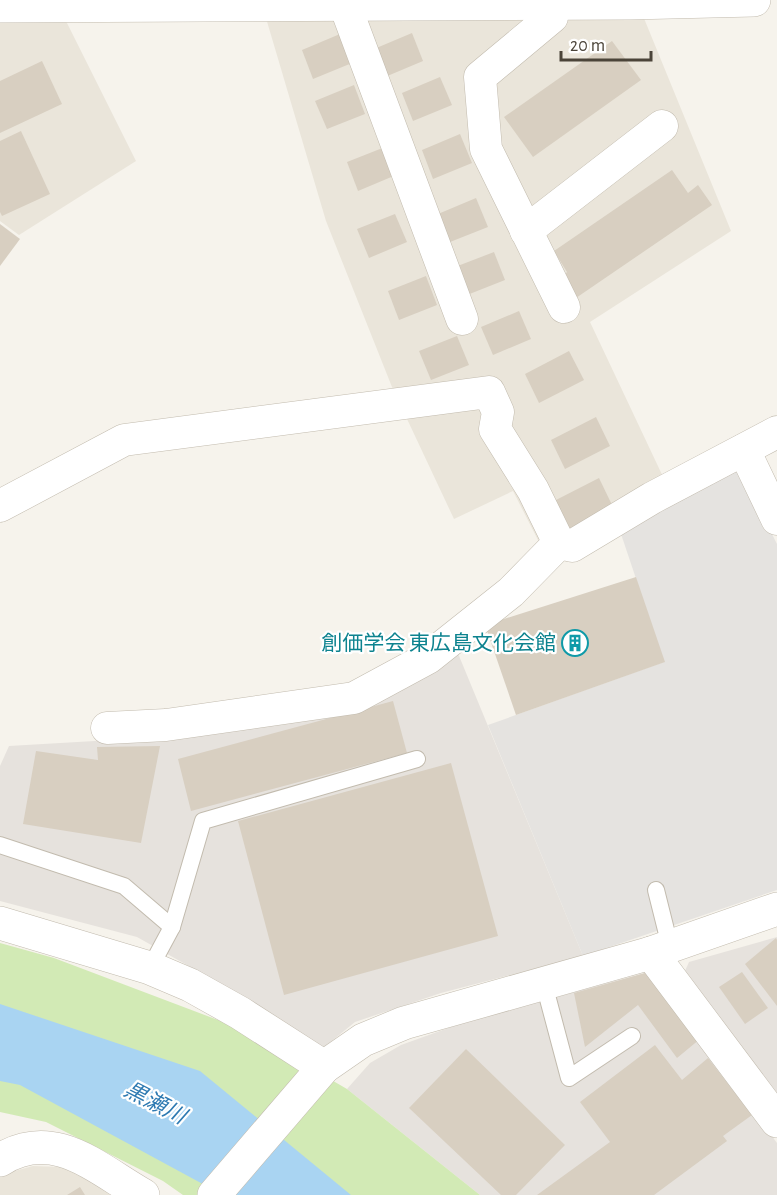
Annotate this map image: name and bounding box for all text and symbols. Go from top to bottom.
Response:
scale bar [561,24,651,62]
text: 20 m [570,37,605,55]
building icon: 創価学会 東広島文化会館 [560,628,590,658]
place label: 創価学会 東広島文化会館 [322,632,556,654]
water label: 黒瀬川 [121,1077,192,1129]

